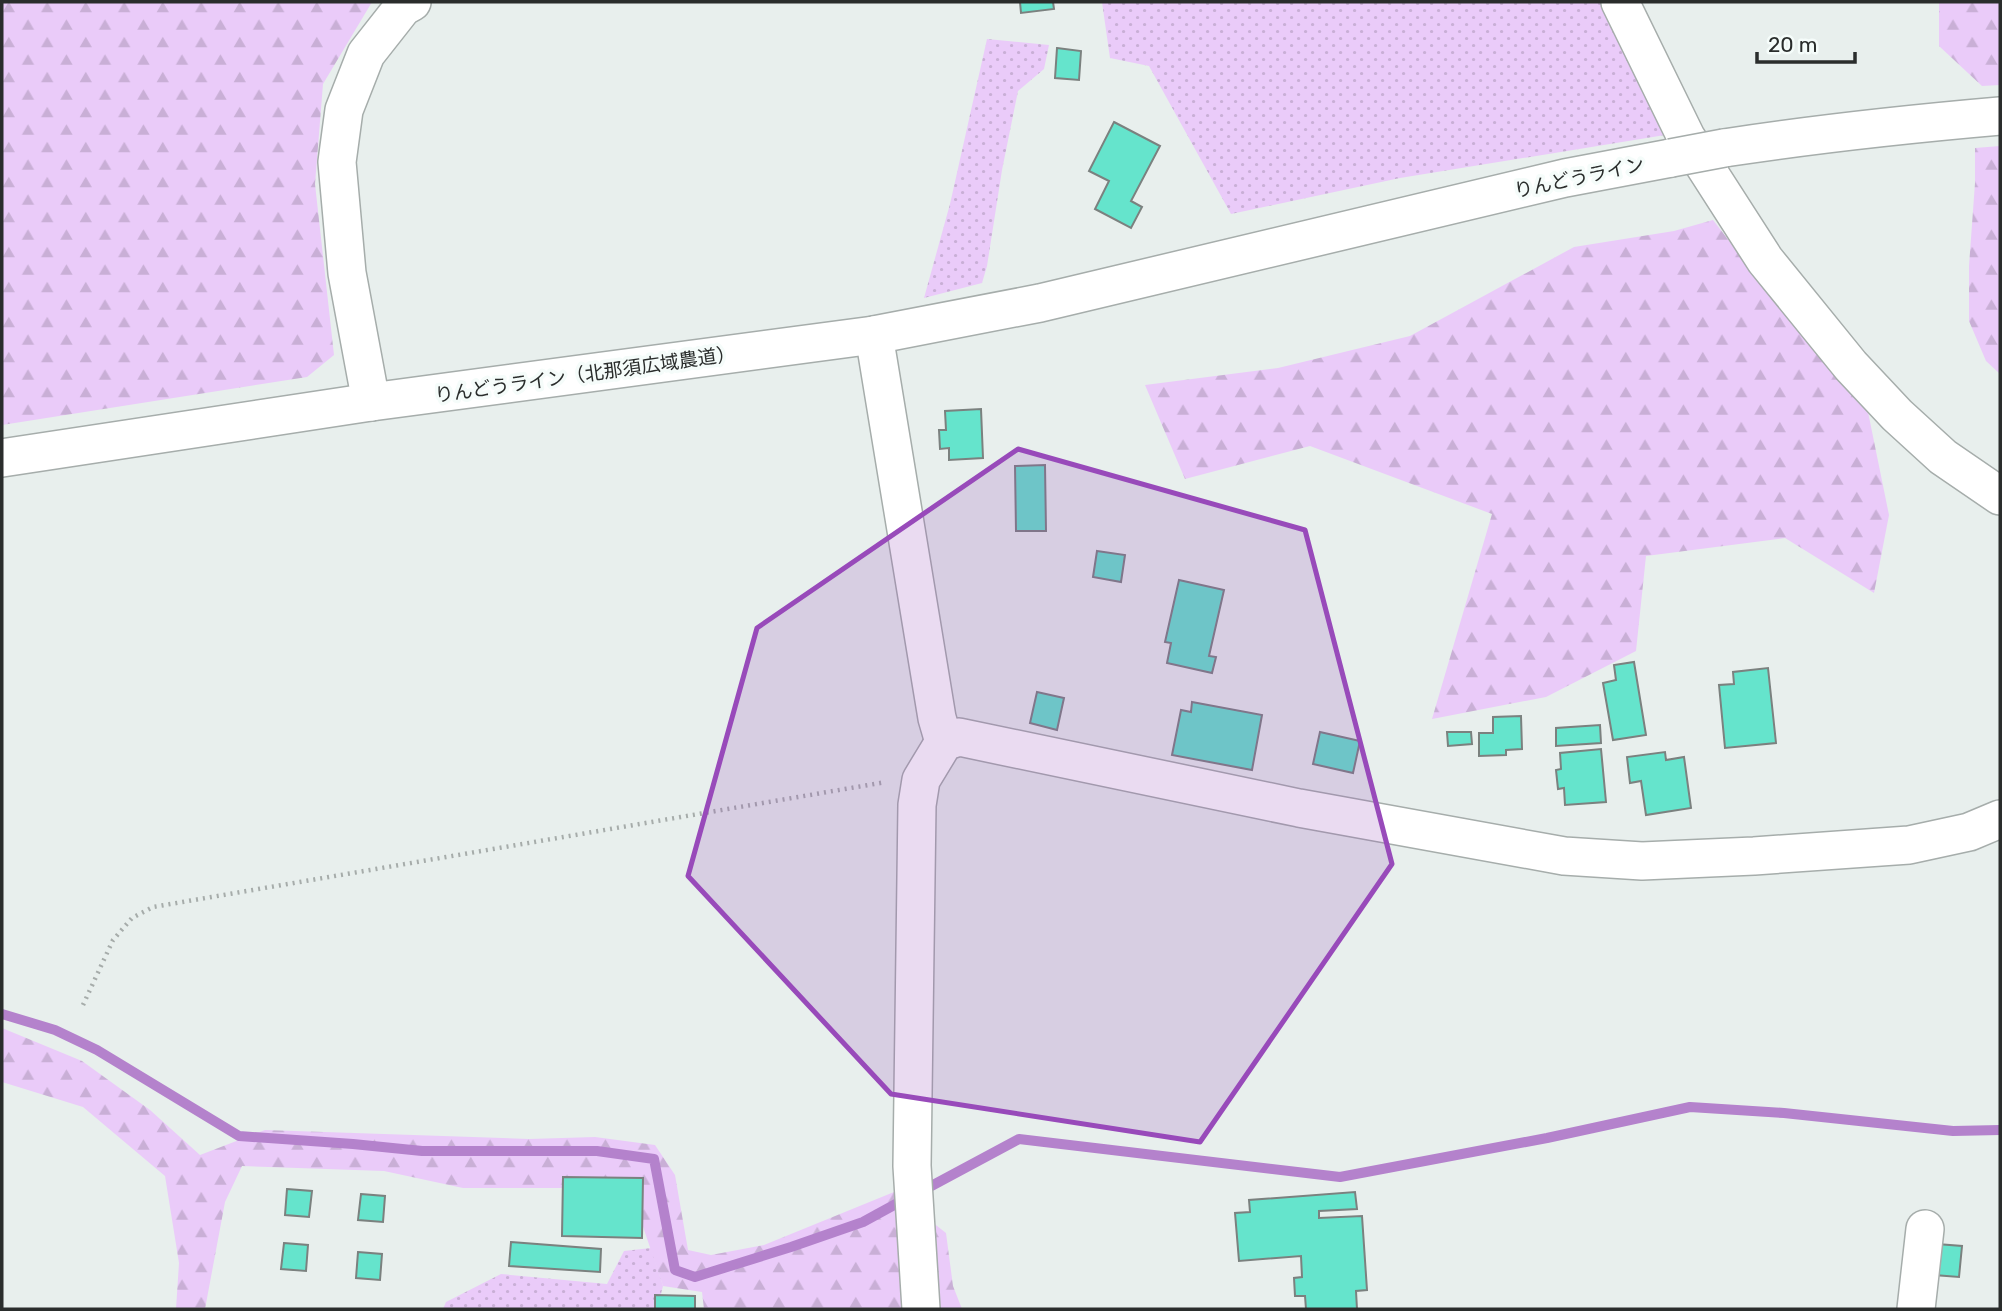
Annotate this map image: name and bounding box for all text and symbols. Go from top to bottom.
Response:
scale bar [1757,21,1855,65]
text: 20 m [1768,32,1817,57]
street label: りんどうライン [1512,152,1646,203]
street label: りんどうライン（北那須広域農道） [433,342,737,407]

